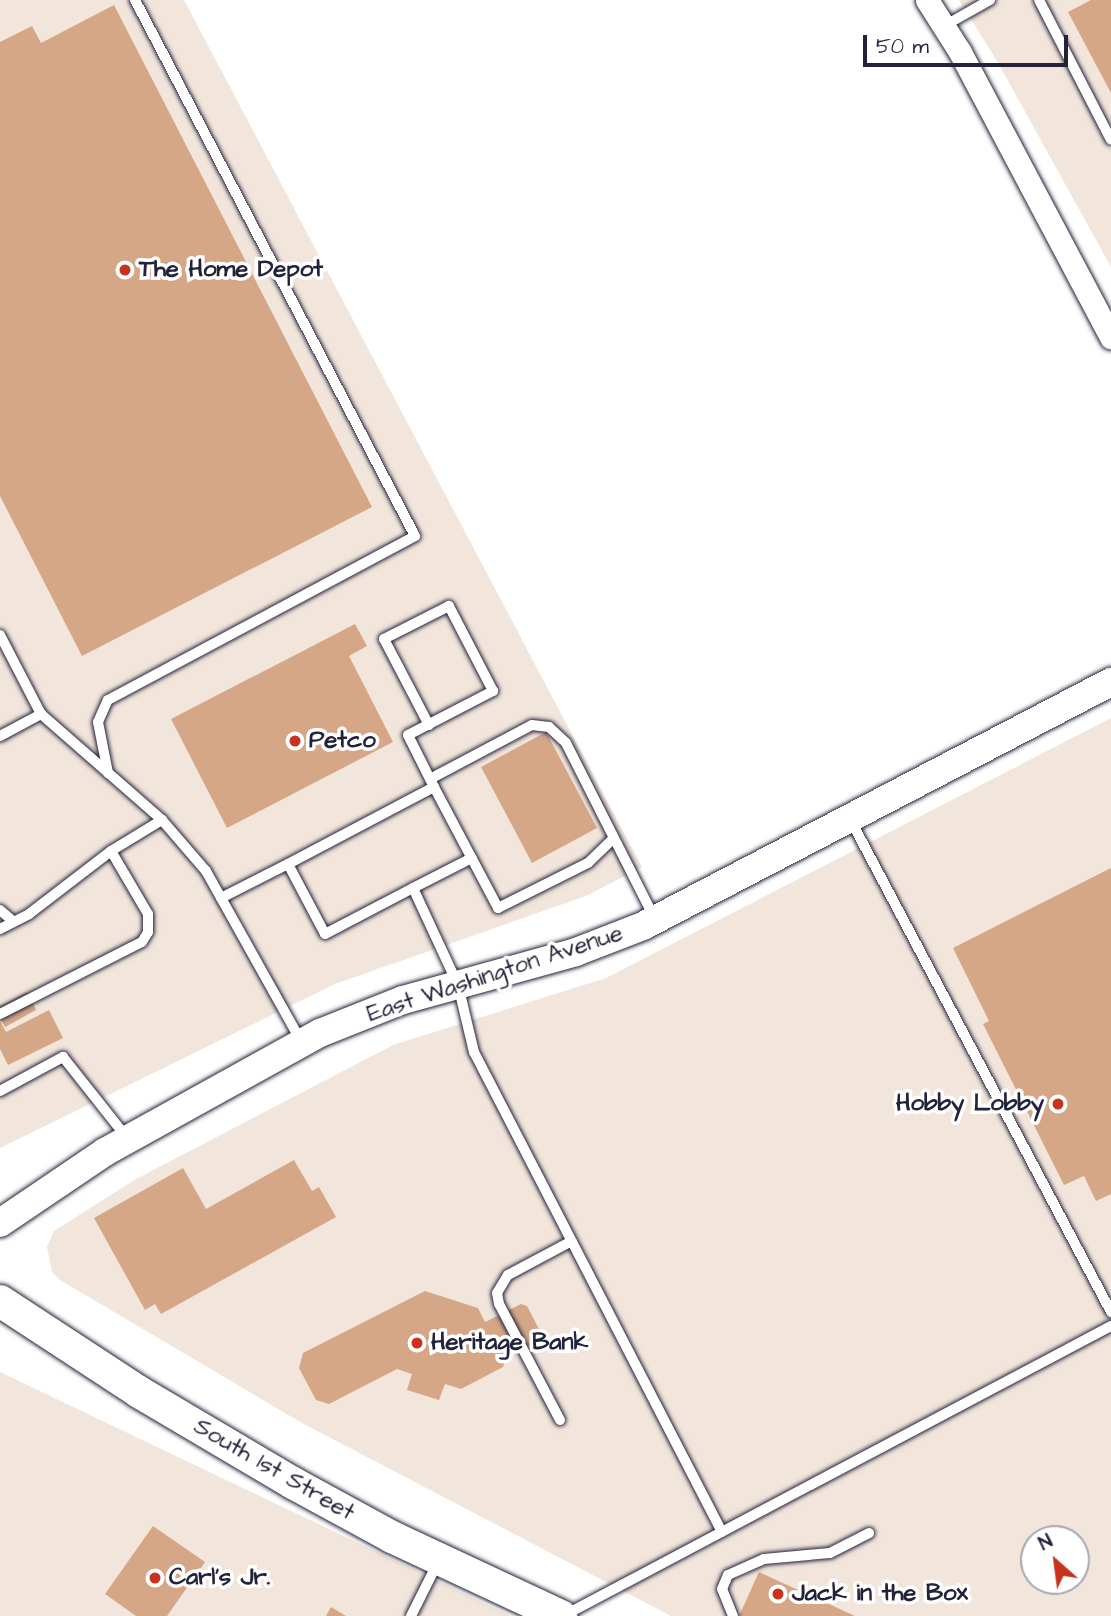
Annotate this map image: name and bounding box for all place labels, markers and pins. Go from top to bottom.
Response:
place label: The Home Depot [139,256,323,284]
marker: The Home Depot [117,262,133,278]
place label: Petco [309,727,376,755]
marker: Petco [287,733,303,749]
place label: Hobby Lobby [896,1090,1044,1118]
marker: Hobby Lobby [1050,1096,1066,1112]
place label: Heritage Bank [431,1329,588,1357]
marker: Heritage Bank [409,1335,425,1351]
place label: Carl's Jr. [169,1564,270,1592]
marker: Carl's Jr. [147,1570,163,1586]
place label: Jack in the Box [792,1580,968,1608]
marker: Jack in the Box [770,1586,786,1602]

